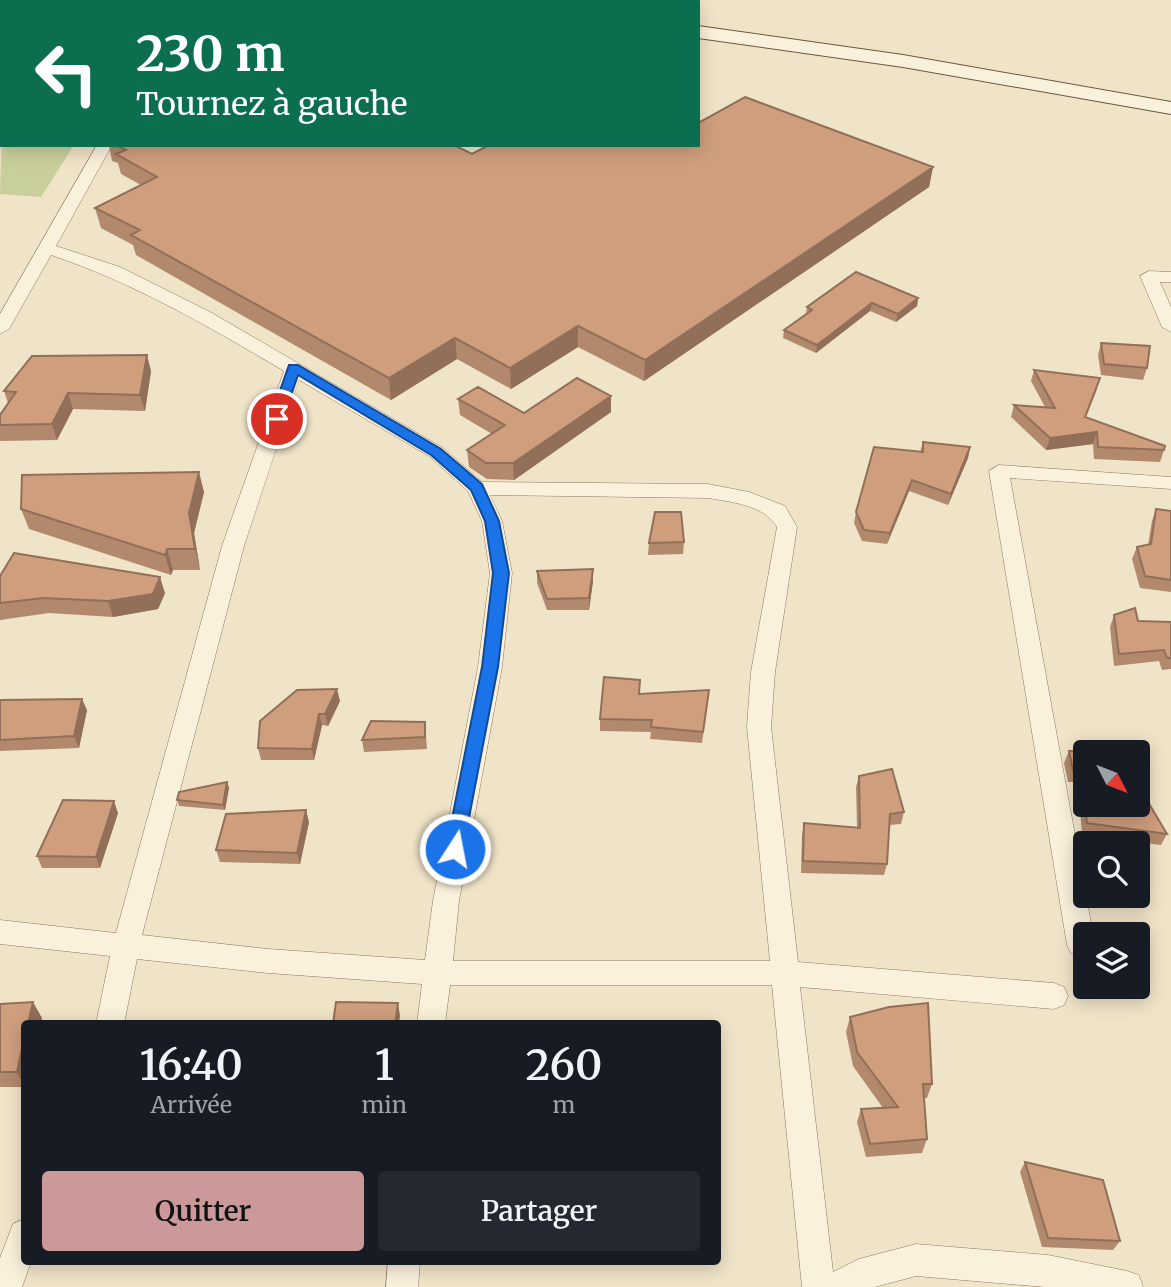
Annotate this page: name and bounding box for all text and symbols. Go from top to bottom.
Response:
text: 230 m [136,23,284,84]
icon: left [21,28,112,119]
text: Tournez à gauche [136,84,407,124]
pin [247,389,307,449]
icon: arrive [258,400,296,438]
north arrow [1073,740,1150,817]
map controls [1073,740,1150,999]
position arrow [418,812,492,886]
button: search [1073,831,1150,908]
button: layers [1073,922,1150,999]
text: 16:40 [140,1039,243,1091]
text: 1 [375,1039,394,1091]
text: 260 [526,1039,602,1091]
text: Arrivée [150,1090,232,1119]
text: min [362,1090,407,1119]
text: m [553,1090,575,1119]
button: Quitter [42,1171,364,1251]
button: Partager [378,1171,700,1251]

